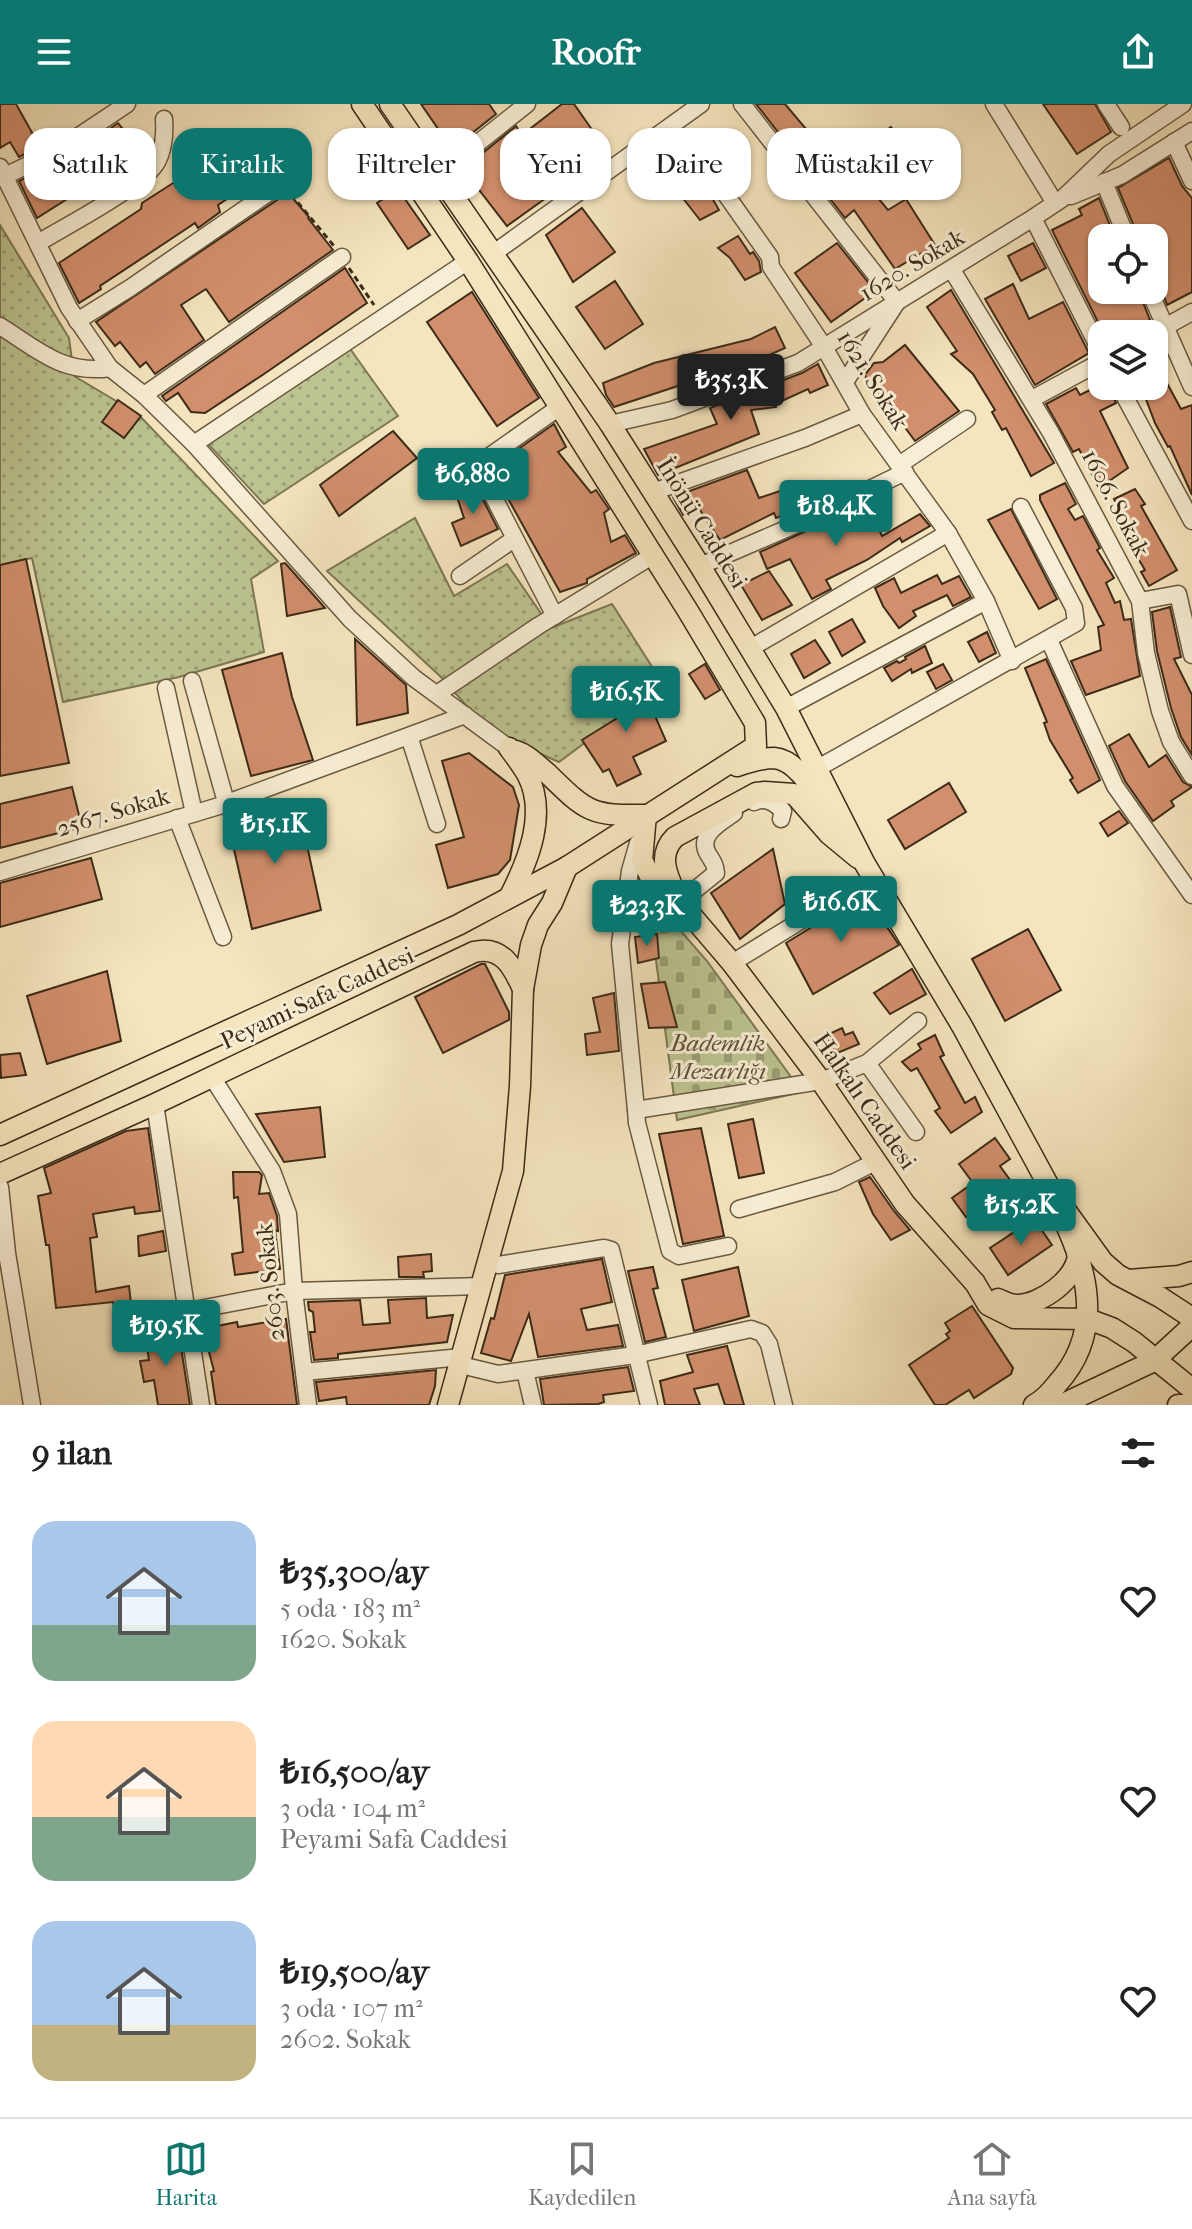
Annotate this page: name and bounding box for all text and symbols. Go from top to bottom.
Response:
icon: menu [32,30,76,74]
icon: share [1116,30,1160,74]
text: Roofr [551,31,641,73]
chip: Satılık [24,128,156,200]
chip: Kiralık [172,128,312,200]
chip: Filtreler [328,128,484,200]
chip: Yeni [500,128,611,200]
chip: Daire [627,128,751,200]
chip: Müstakil ev [767,128,961,200]
street label: 1620. Sokak [855,223,970,307]
map controls [1088,224,1168,400]
button: locate [1088,224,1168,304]
button: layers [1088,320,1168,400]
street label: 1621. Sokak [831,325,915,436]
pin: ₺35.3K [666,354,796,422]
text: ₺35.3K [695,364,767,395]
street label: 1606. Sokak [1076,444,1156,562]
pin: ₺6,880 [408,448,538,516]
street label: İnönü Caddesi [651,452,754,594]
text: ₺6,880 [436,458,510,489]
pin: ₺18.4K [771,480,901,548]
text: ₺18.4K [797,490,875,521]
pin: ₺16.5K [561,666,691,734]
text: ₺16.5K [590,676,662,707]
street label: 2567. Sokak [53,781,173,842]
pin: ₺15.1K [210,798,340,866]
text: ₺15.1K [241,808,309,839]
pin: ₺16.6K [776,876,906,944]
pin: ₺23.3K [582,880,712,948]
text: ₺16.6K [803,886,879,917]
text: ₺23.3K [610,890,684,921]
street label: Peyami Safa Caddesi [216,941,418,1055]
street label: Halkalı Caddesi [808,1027,922,1175]
park label: Bademlik Mezarlığı [668,1029,766,1085]
pin: ₺15.2K [956,1179,1086,1247]
text: ₺15.2K [985,1189,1057,1220]
street label: 2603. Sokak [250,1221,290,1342]
pin: ₺19.5K [101,1300,231,1368]
text: ₺19.5K [130,1310,202,1341]
icon: filters [1116,1431,1160,1475]
text: 9 ilan [32,1433,112,1473]
text: ₺35,300/ay [280,1552,428,1592]
icon: home [96,1553,192,1649]
icon: heart [1116,1579,1160,1623]
text: 5 oda · 183 m² [280,1593,420,1624]
text: 1620. Sokak [280,1624,407,1655]
text: ₺16,500/ay [280,1752,429,1792]
icon: home [96,1753,192,1849]
icon: heart [1116,1779,1160,1823]
text: 3 oda · 104 m² [280,1793,425,1824]
text: Peyami Safa Caddesi [280,1824,508,1855]
text: ₺19,500/ay [280,1952,429,1992]
icon: home [96,1953,192,2049]
icon: heart [1116,1979,1160,2023]
text: 3 oda · 107 m² [280,1993,423,2024]
text: 2602. Sokak [280,2024,411,2055]
tab: Harita [156,2137,217,2211]
tab: Kaydedilen [528,2137,636,2211]
tab: Ana sayfa [947,2137,1036,2211]

